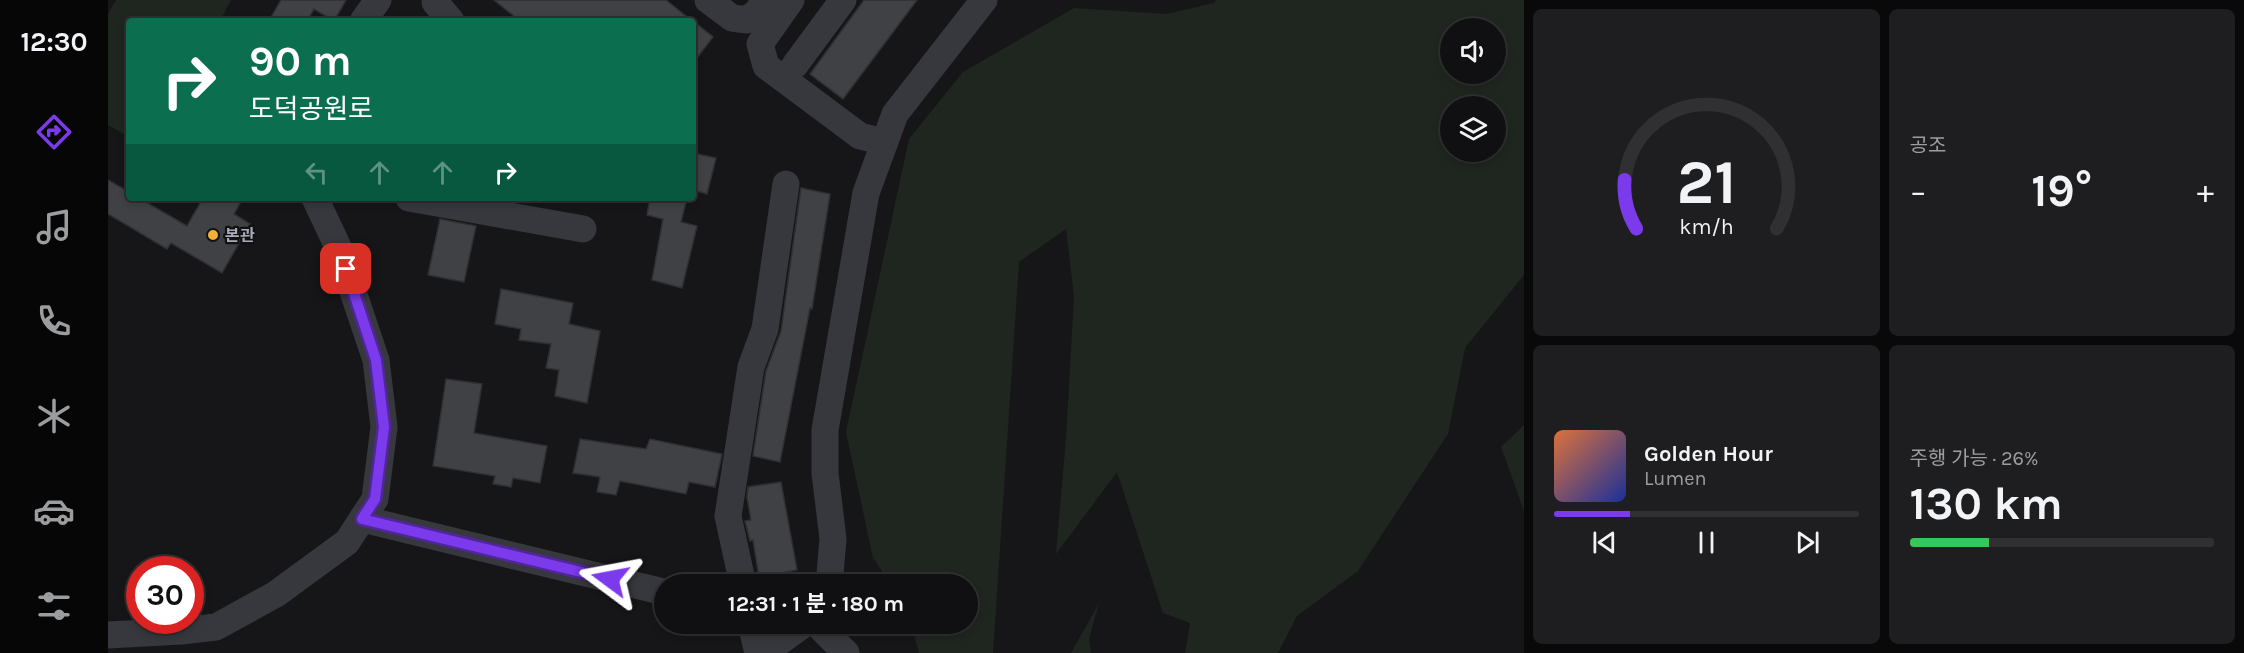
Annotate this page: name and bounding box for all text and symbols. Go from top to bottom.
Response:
map controls [1440,18,1506,162]
button: sound [1440,18,1506,84]
text: 12:30 [20,26,88,58]
text: 90 m [249,36,352,86]
icon: right [150,42,228,120]
text: 도덕공원로 [249,93,373,125]
button: layers [1440,96,1506,162]
icon: directions [33,111,75,153]
text: 공조 [1910,134,1946,157]
text: 21 [1676,146,1736,219]
icon: left [300,156,333,189]
icon: ahead [363,156,396,189]
icon: ahead [426,156,459,189]
icon: right [489,156,522,189]
text: 19° [2031,165,2092,217]
text: − [1910,172,1927,210]
text: + [2197,172,2214,210]
icon: music [33,206,75,248]
text: km/h [1679,215,1733,240]
place label: 본관 [225,226,255,245]
marker: 본관 [206,228,220,242]
pin [320,243,371,294]
icon: arrive [329,252,362,285]
icon: phone [33,300,75,342]
icon: climate [33,395,75,437]
text: Golden Hour [1644,441,1773,467]
text: 주행 가능 · 26% [1910,447,2038,470]
text: Lumen [1644,467,1707,490]
text: 130 km [1910,478,2063,530]
icon: car [33,490,75,532]
icon: previous [1588,526,1621,559]
icon: pause [1690,526,1723,559]
icon: next [1791,526,1824,559]
position arrow [578,547,642,611]
speed limit sign: 30 [126,556,204,634]
icon: filters [33,585,75,627]
text: 12:31 · 1 분 · 180 m [728,591,904,617]

